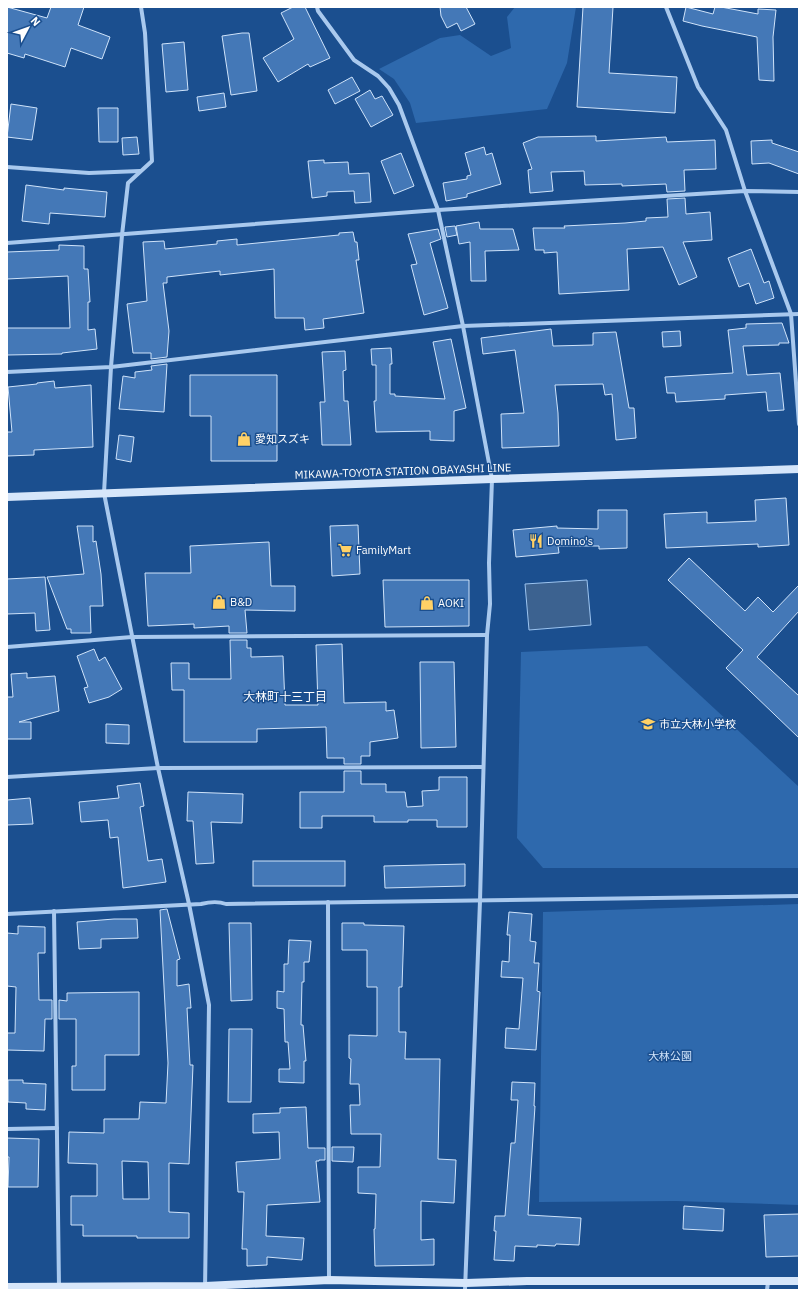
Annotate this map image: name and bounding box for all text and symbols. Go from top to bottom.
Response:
north arrow [8,8,48,48]
text: N [28,14,43,29]
shop icon: 愛知スズキ [236,431,252,447]
place label: 愛知スズキ [255,432,310,446]
street label: MIKAWA-TOYOTA STATION OBAYASHI LINE [294,460,512,482]
restaurant icon: Domino's [528,533,544,549]
place label: Domino's [547,534,593,548]
supermarket icon: FamilyMart [337,542,353,558]
place label: FamilyMart [356,543,411,557]
shop icon: B&D [211,594,227,610]
place label: B&D [230,595,252,609]
shop icon: AOKI [419,595,435,611]
place label: AOKI [438,596,464,610]
district label: 大林町十三丁目 [243,689,327,704]
school or university icon: 市立大林小学校 [640,716,656,732]
place label: 市立大林小学校 [659,717,736,731]
park label: 大林公園 [648,1049,692,1063]

